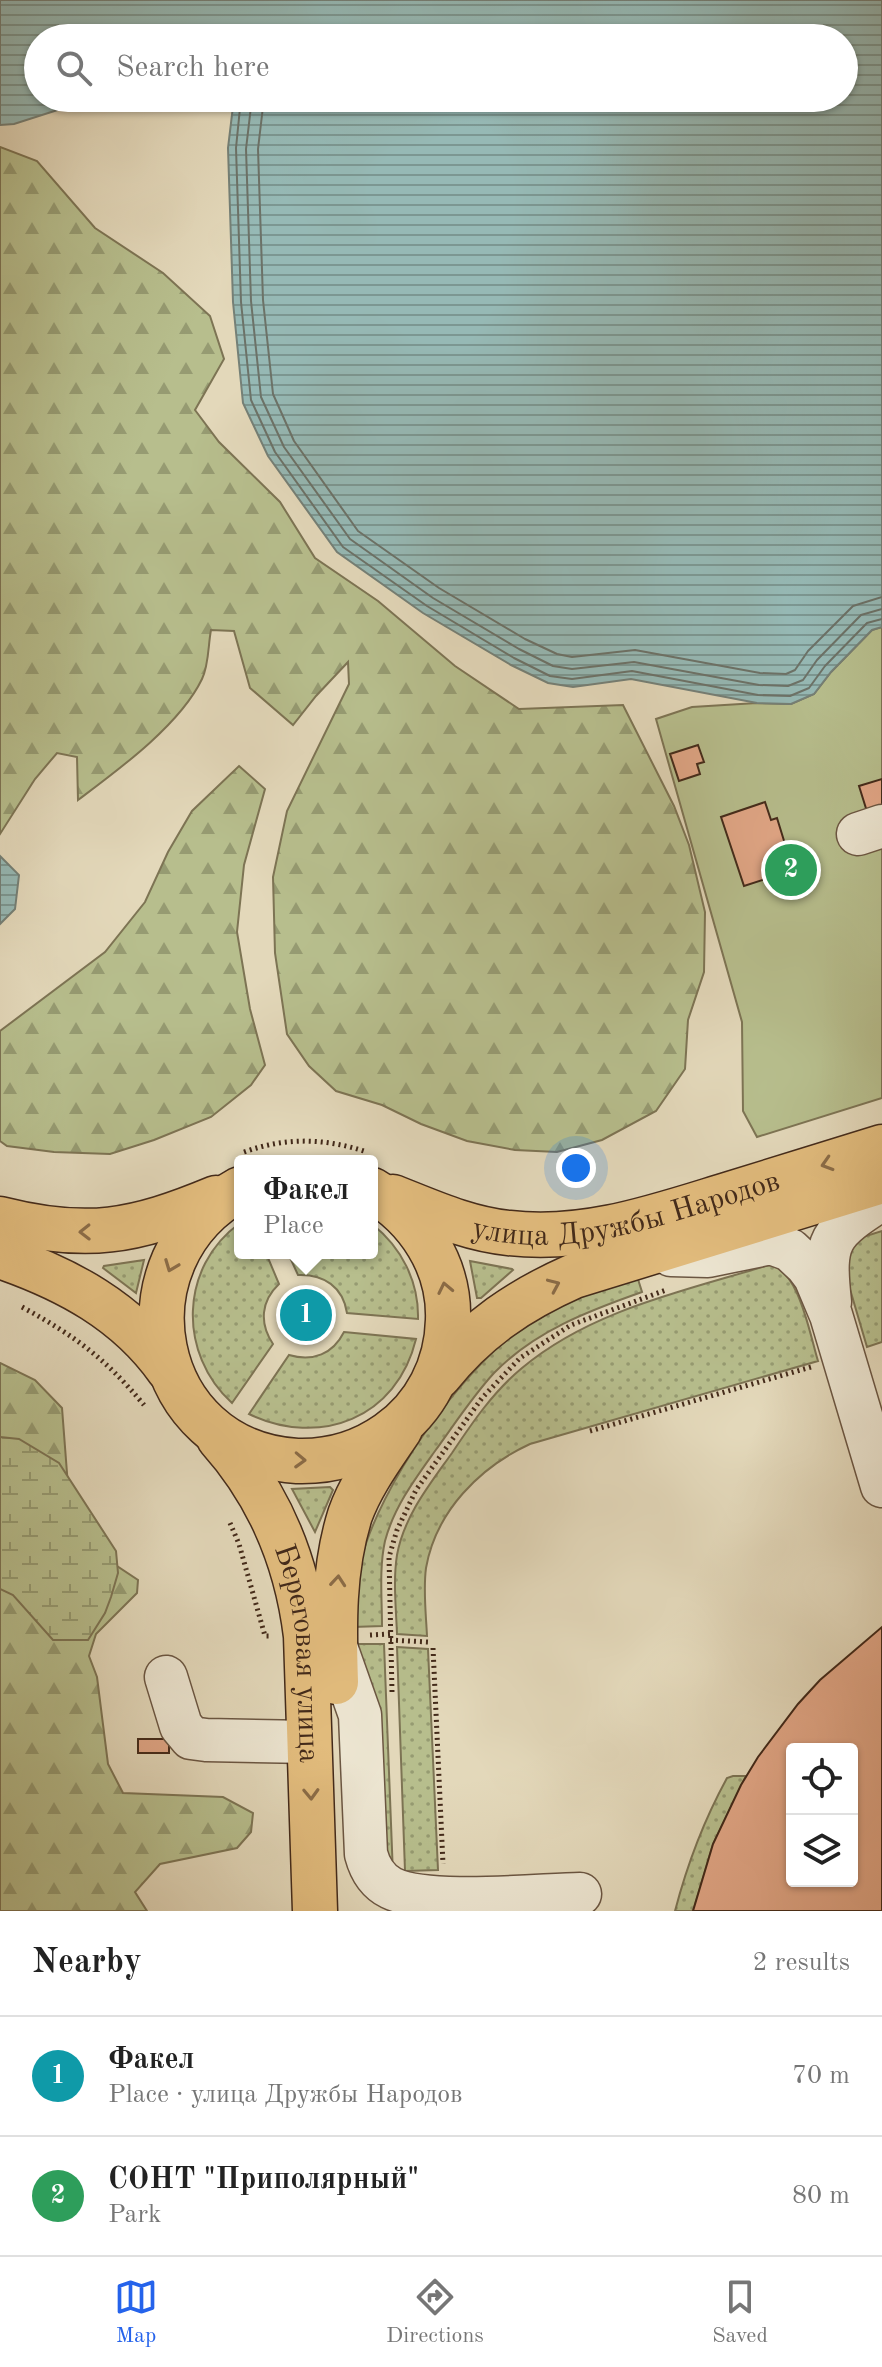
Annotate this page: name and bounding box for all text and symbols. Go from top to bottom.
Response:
search box [24,24,858,112]
icon: search [52,46,96,90]
text: Search here [116,53,270,83]
pin: 2 [765,840,817,900]
your location [556,1148,596,1188]
popup [234,1155,378,1259]
one-way arrow [821,1155,835,1171]
street label: улица Дружбы Народов [469,1166,784,1252]
text: Факел [263,1176,349,1206]
text: Place [263,1213,324,1239]
one-way arrow [78,1223,91,1241]
one-way arrow [164,1258,181,1272]
one-way arrow [545,1279,560,1295]
one-way arrow [437,1281,454,1295]
pin: 1 [280,1285,332,1345]
one-way arrow [294,1451,307,1469]
street label: Береговая улица [268,1540,323,1763]
one-way arrow [329,1574,346,1587]
map controls [786,1743,858,1887]
button: locate [786,1743,858,1815]
one-way arrow [302,1788,319,1801]
button: layers [786,1815,858,1887]
text: Nearby [32,1946,142,1980]
text: 2 results [752,1950,850,1976]
text: Факел [108,2045,194,2075]
text: 1 [50,2063,66,2089]
text: 70 m [792,2063,850,2089]
text: Place · улица Дружбы Народов [108,2082,463,2108]
text: СОНТ "Приполярный" [108,2165,419,2195]
text: 2 [50,2183,66,2209]
text: 80 m [792,2183,850,2209]
text: Park [108,2202,162,2228]
tab: Map [114,2275,158,2350]
tab: Directions [386,2275,484,2350]
tab: Saved [712,2275,768,2350]

